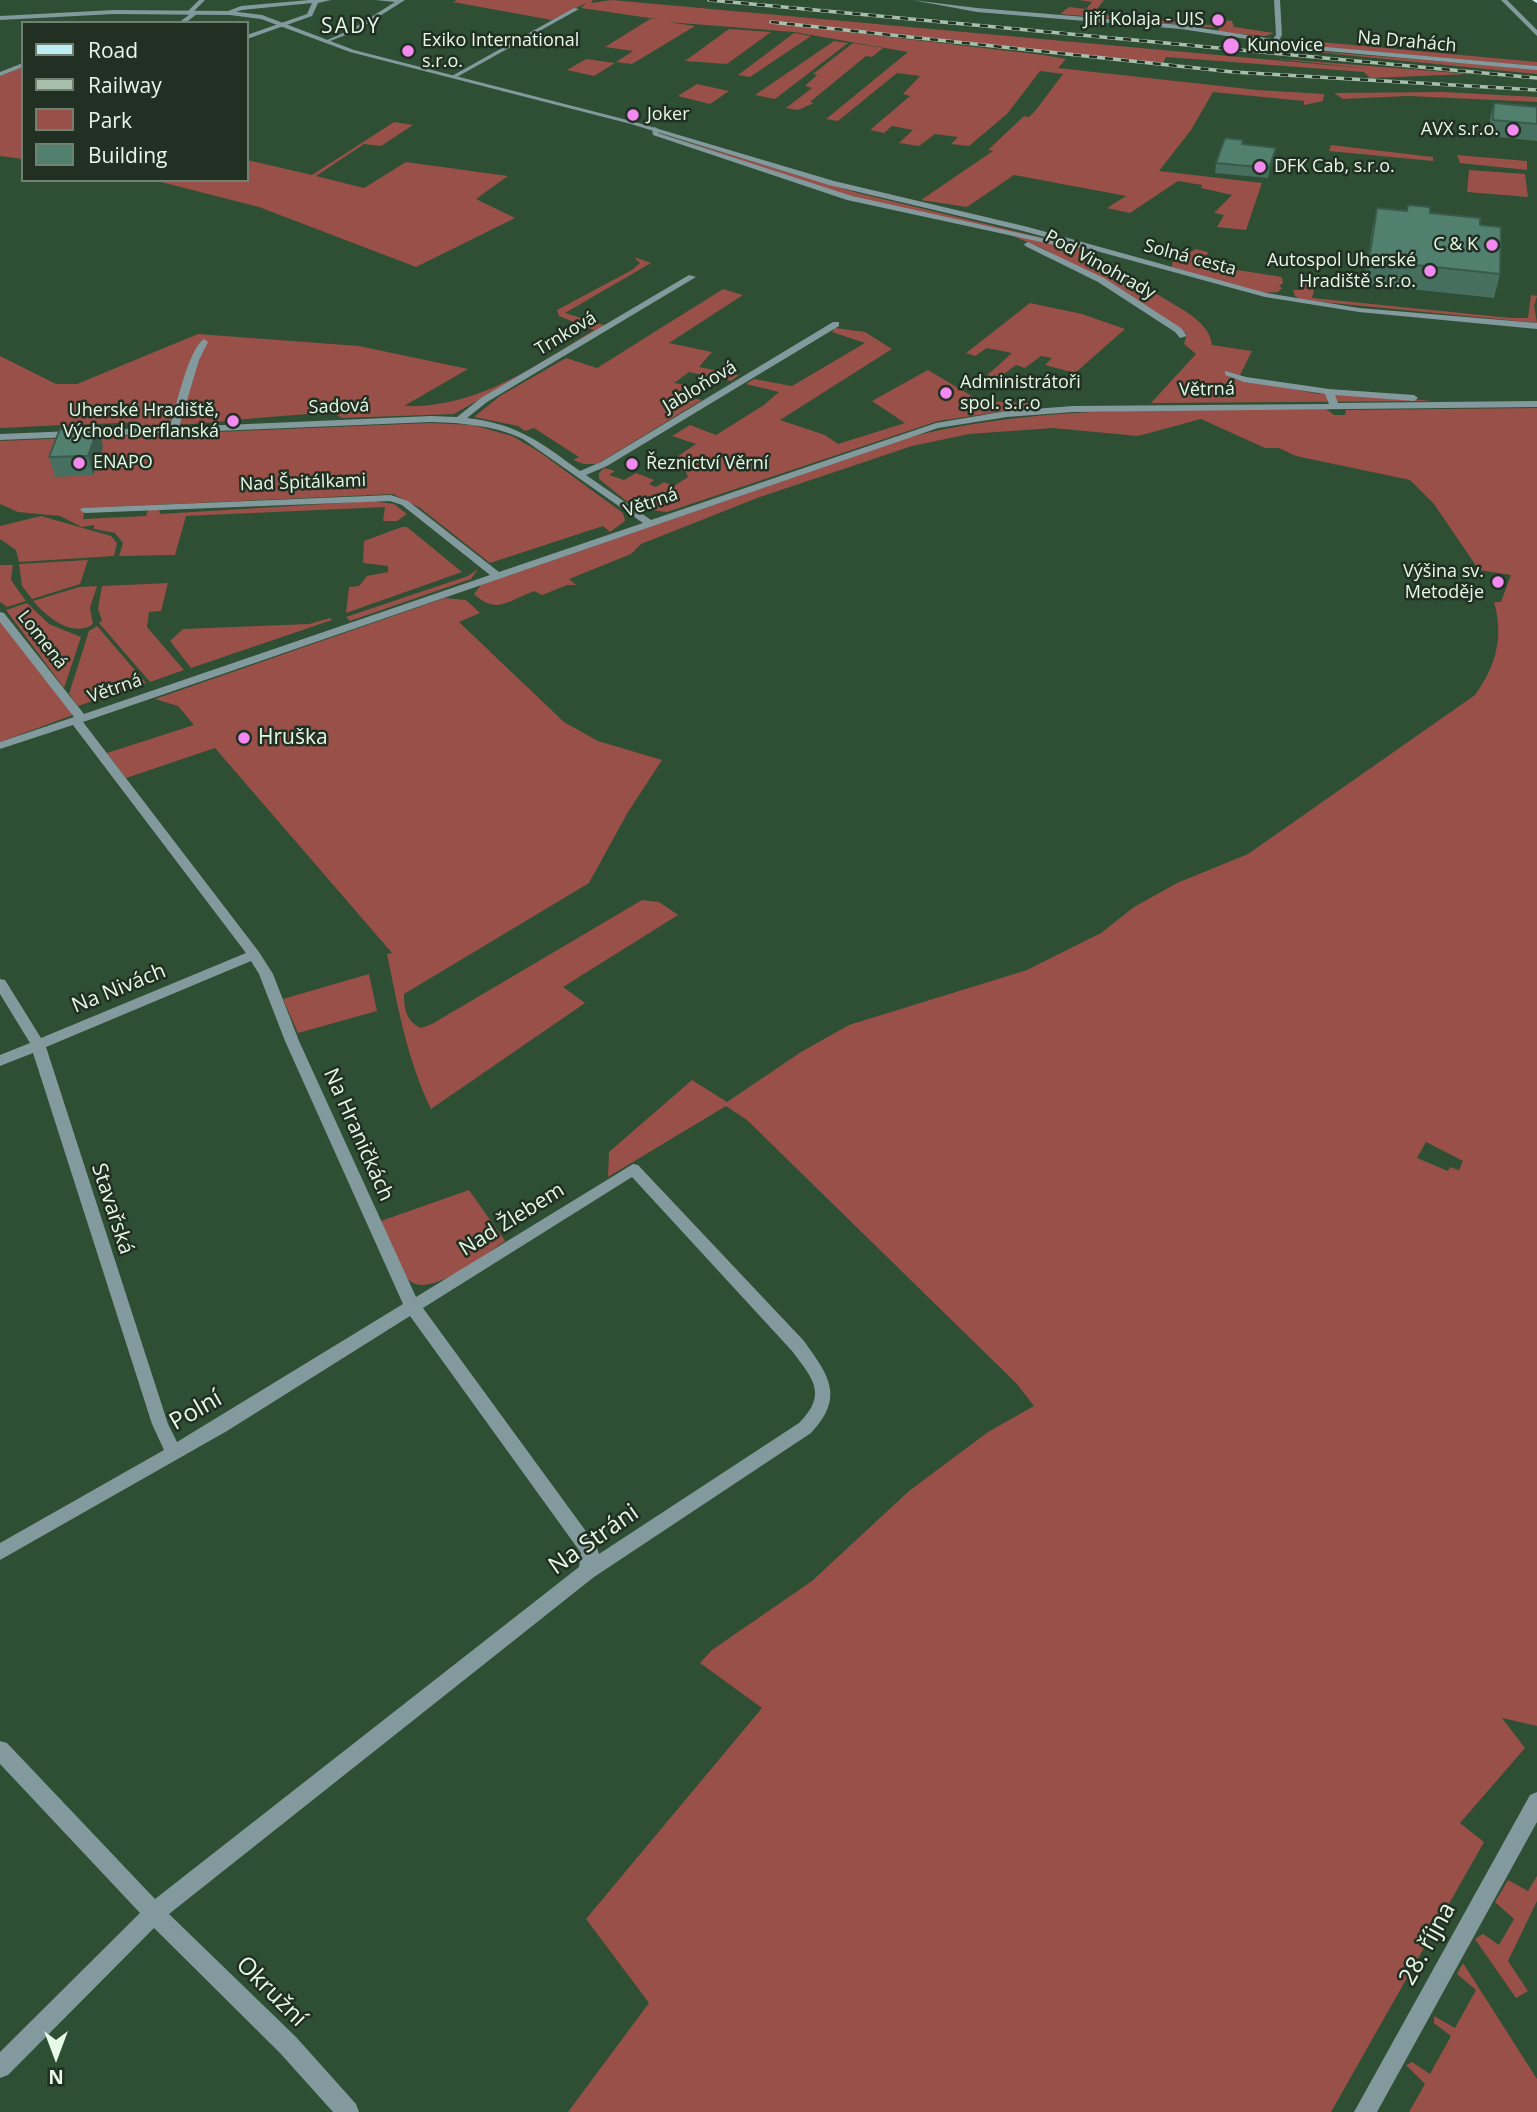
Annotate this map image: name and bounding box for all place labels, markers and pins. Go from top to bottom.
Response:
place label: Jiří Kolaja - UIS [1084,9,1204,31]
marker: Jiří Kolaja - UIS [1210,12,1226,28]
place label: Exiko International s.r.o. [422,30,579,72]
place label: Kunovice [1247,35,1323,57]
marker: Kunovice [1221,36,1241,56]
marker: Exiko International s.r.o. [400,43,416,59]
place label: Joker [647,104,690,126]
marker: Joker [625,107,641,123]
place label: AVX s.r.o. [1421,119,1499,141]
marker: AVX s.r.o. [1505,122,1521,138]
place label: DFK Cab, s.r.o. [1274,156,1395,178]
marker: DFK Cab, s.r.o. [1252,159,1268,175]
place label: C & K [1433,234,1478,256]
marker: C & K [1484,237,1500,253]
place label: Autospol Uherské Hradiště s.r.o. [1267,250,1416,292]
marker: Autospol Uherské Hradiště s.r.o. [1422,263,1438,279]
place label: Administrátoři spol. s.r.o [960,372,1081,414]
marker: Administrátoři spol. s.r.o [938,385,954,401]
place label: Uherské Hradiště, Východ Derflanská [63,400,219,442]
marker: Uherské Hradiště, Východ Derflanská [225,413,241,429]
place label: ENAPO [93,452,153,474]
place label: Řeznictví Věrní [646,453,768,475]
marker: ENAPO [71,455,87,471]
marker: Řeznictví Věrní [624,456,640,472]
place label: Výšina sv. Metoděje [1403,561,1484,604]
marker: Výšina sv. Metoděje [1490,574,1506,590]
place label: Hruška [258,725,328,751]
marker: Hruška [236,730,252,746]

